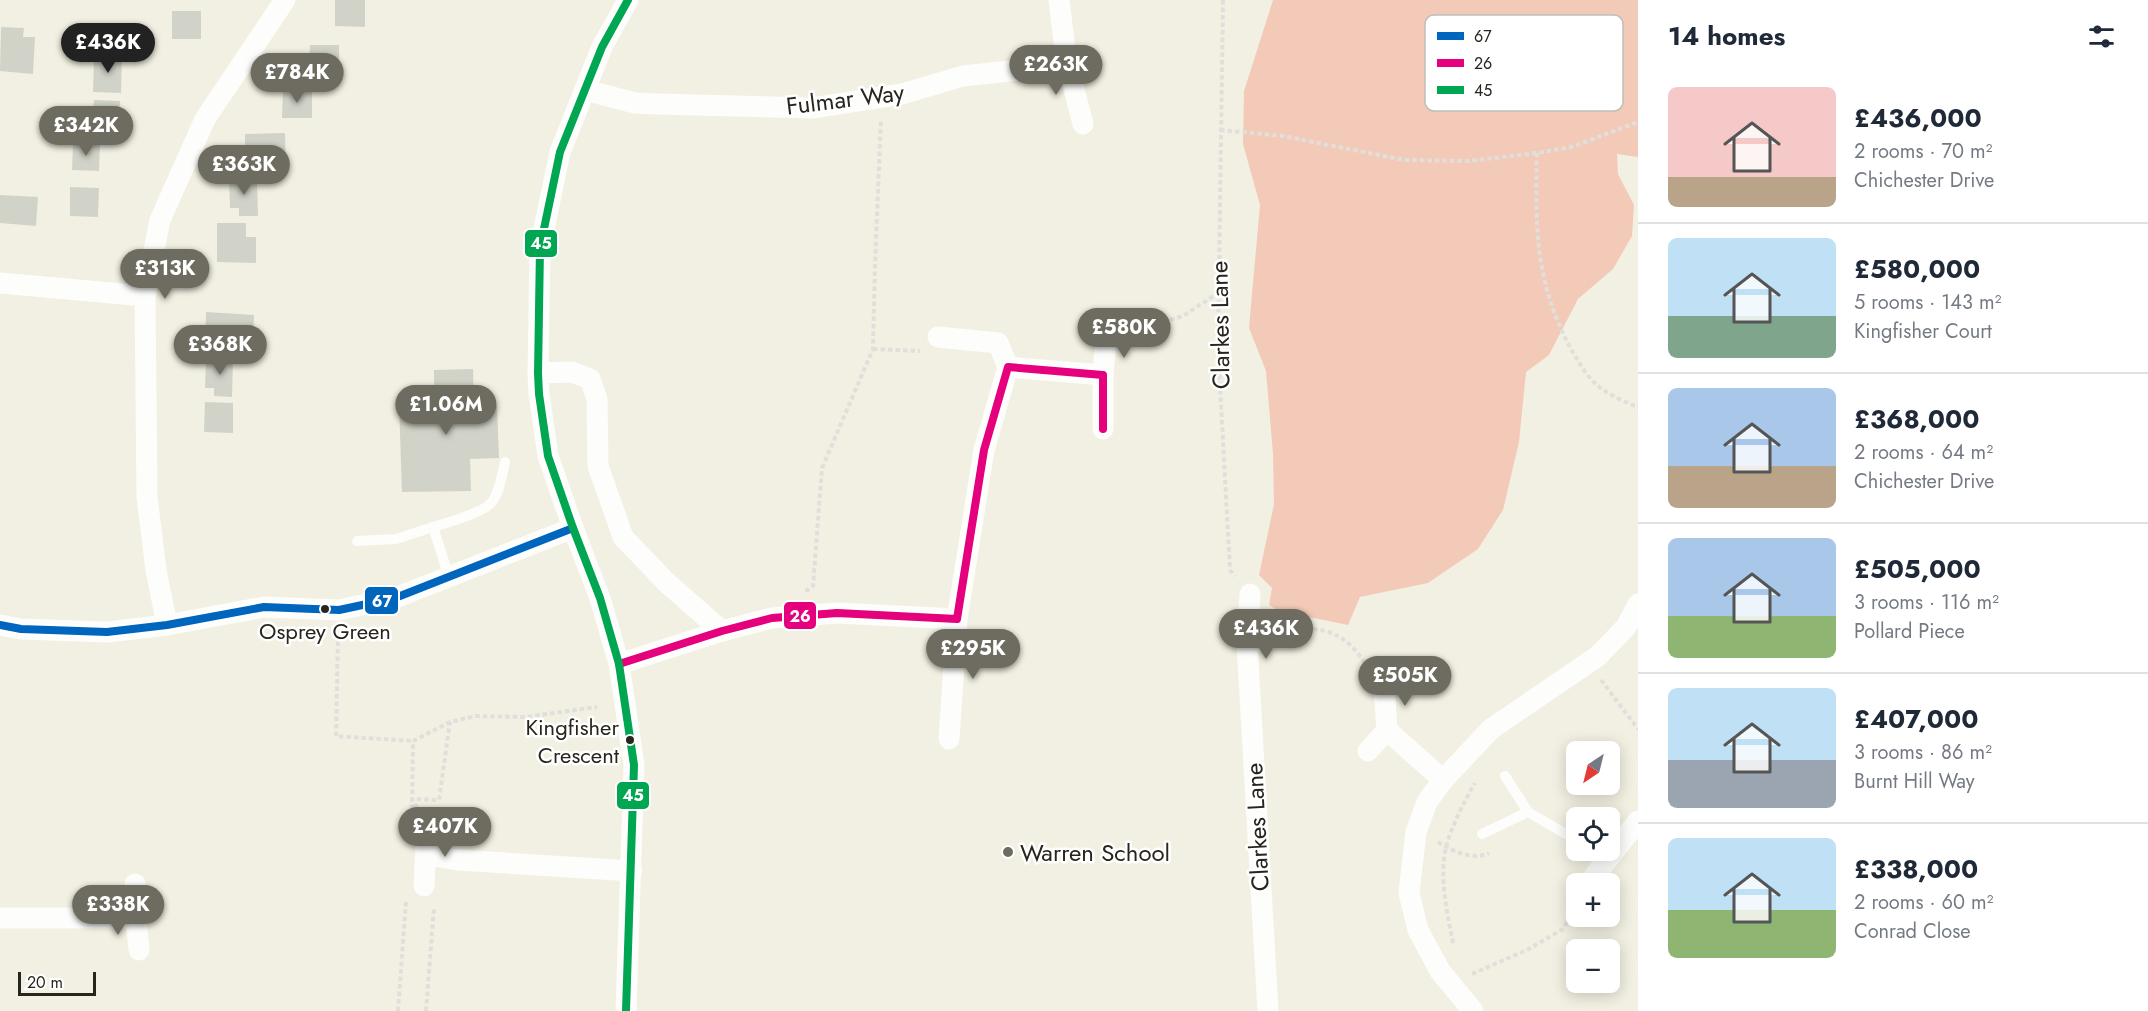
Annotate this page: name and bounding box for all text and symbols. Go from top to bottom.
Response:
legend [1425,15,1623,111]
text: 14 homes [1668,17,1785,55]
icon: filters [2085,20,2118,53]
pin: £436K [66,23,150,74]
text: 67 [1474,25,1492,48]
text: £436K [75,28,141,57]
pin: £263K [1014,45,1098,96]
text: £263K [1023,50,1089,79]
text: 26 [1474,52,1492,75]
pin: £784K [255,53,339,104]
text: £784K [265,58,329,87]
street label: Fulmar Way [784,74,906,124]
text: 45 [1474,79,1492,102]
text: £436,000 [1854,99,1982,137]
pin: £342K [44,106,128,157]
text: £342K [53,111,119,140]
icon: home [1716,111,1788,183]
text: 2 rooms · 70 m² [1854,137,1992,166]
pin: £363K [202,145,286,196]
text: £363K [212,150,276,179]
text: Chichester Drive [1854,166,1994,195]
line badge: 45 [524,229,558,258]
text: 45 [530,232,552,255]
pin: £313K [123,249,207,300]
text: £580,000 [1854,250,1980,288]
text: £313K [134,254,196,283]
street label: Clarkes Lane [1201,260,1239,390]
icon: home [1716,262,1788,334]
text: 5 rooms · 143 m² [1854,288,2001,317]
pin: £580K [1082,308,1166,359]
text: £580K [1092,313,1156,342]
text: Kingfisher Court [1854,317,1992,346]
pin: £368K [178,325,262,376]
text: £368K [188,330,252,359]
pin: £1.06M [397,385,495,436]
text: £1.06M [409,390,483,419]
text: £368,000 [1854,400,1979,438]
icon: home [1716,412,1788,484]
text: 2 rooms · 64 m² [1854,438,1993,467]
text: Chichester Drive [1854,467,1994,496]
text: £505,000 [1854,550,1981,588]
icon: home [1716,562,1788,634]
line badge: 67 [364,586,399,615]
text: 3 rooms · 116 m² [1854,588,1999,617]
text: 67 [372,590,393,613]
line badge: 26 [783,601,817,630]
marker: Osprey Green [319,603,331,615]
text: 26 [789,605,811,628]
pin: £436K [1224,609,1308,660]
text: £436K [1233,614,1299,643]
place label: Osprey Green [259,615,391,647]
text: Pollard Piece [1854,617,1965,646]
pin: £295K [931,629,1015,680]
text: £295K [940,634,1006,663]
pin: £505K [1363,656,1447,707]
text: £505K [1372,661,1438,690]
text: £407,000 [1854,700,1978,738]
place label: Kingfisher Crescent [525,711,620,771]
icon: home [1716,712,1788,784]
marker: Kingfisher Crescent [624,734,636,746]
text: 3 rooms · 86 m² [1854,738,1992,767]
north arrow [1566,741,1620,795]
map controls [1566,741,1620,993]
street label: Clarkes Lane [1236,762,1278,892]
text: Burnt Hill Way [1854,767,1975,796]
line badge: 45 [616,781,650,810]
text: 45 [622,784,644,807]
pin: £407K [403,807,487,858]
button: locate [1566,807,1620,861]
text: £407K [412,812,478,841]
place label: Warren School [1020,835,1170,870]
marker: Warren School [1001,845,1015,859]
text: £338,000 [1854,850,1978,888]
icon: home [1716,862,1788,934]
button: + [1566,873,1620,927]
pin: £338K [76,885,160,936]
text: 2 rooms · 60 m² [1854,888,1993,917]
text: £338K [86,890,150,919]
text: Conrad Close [1854,917,1971,946]
button: − [1566,939,1620,993]
scale bar [18,969,96,996]
text: 20 m [27,971,63,994]

